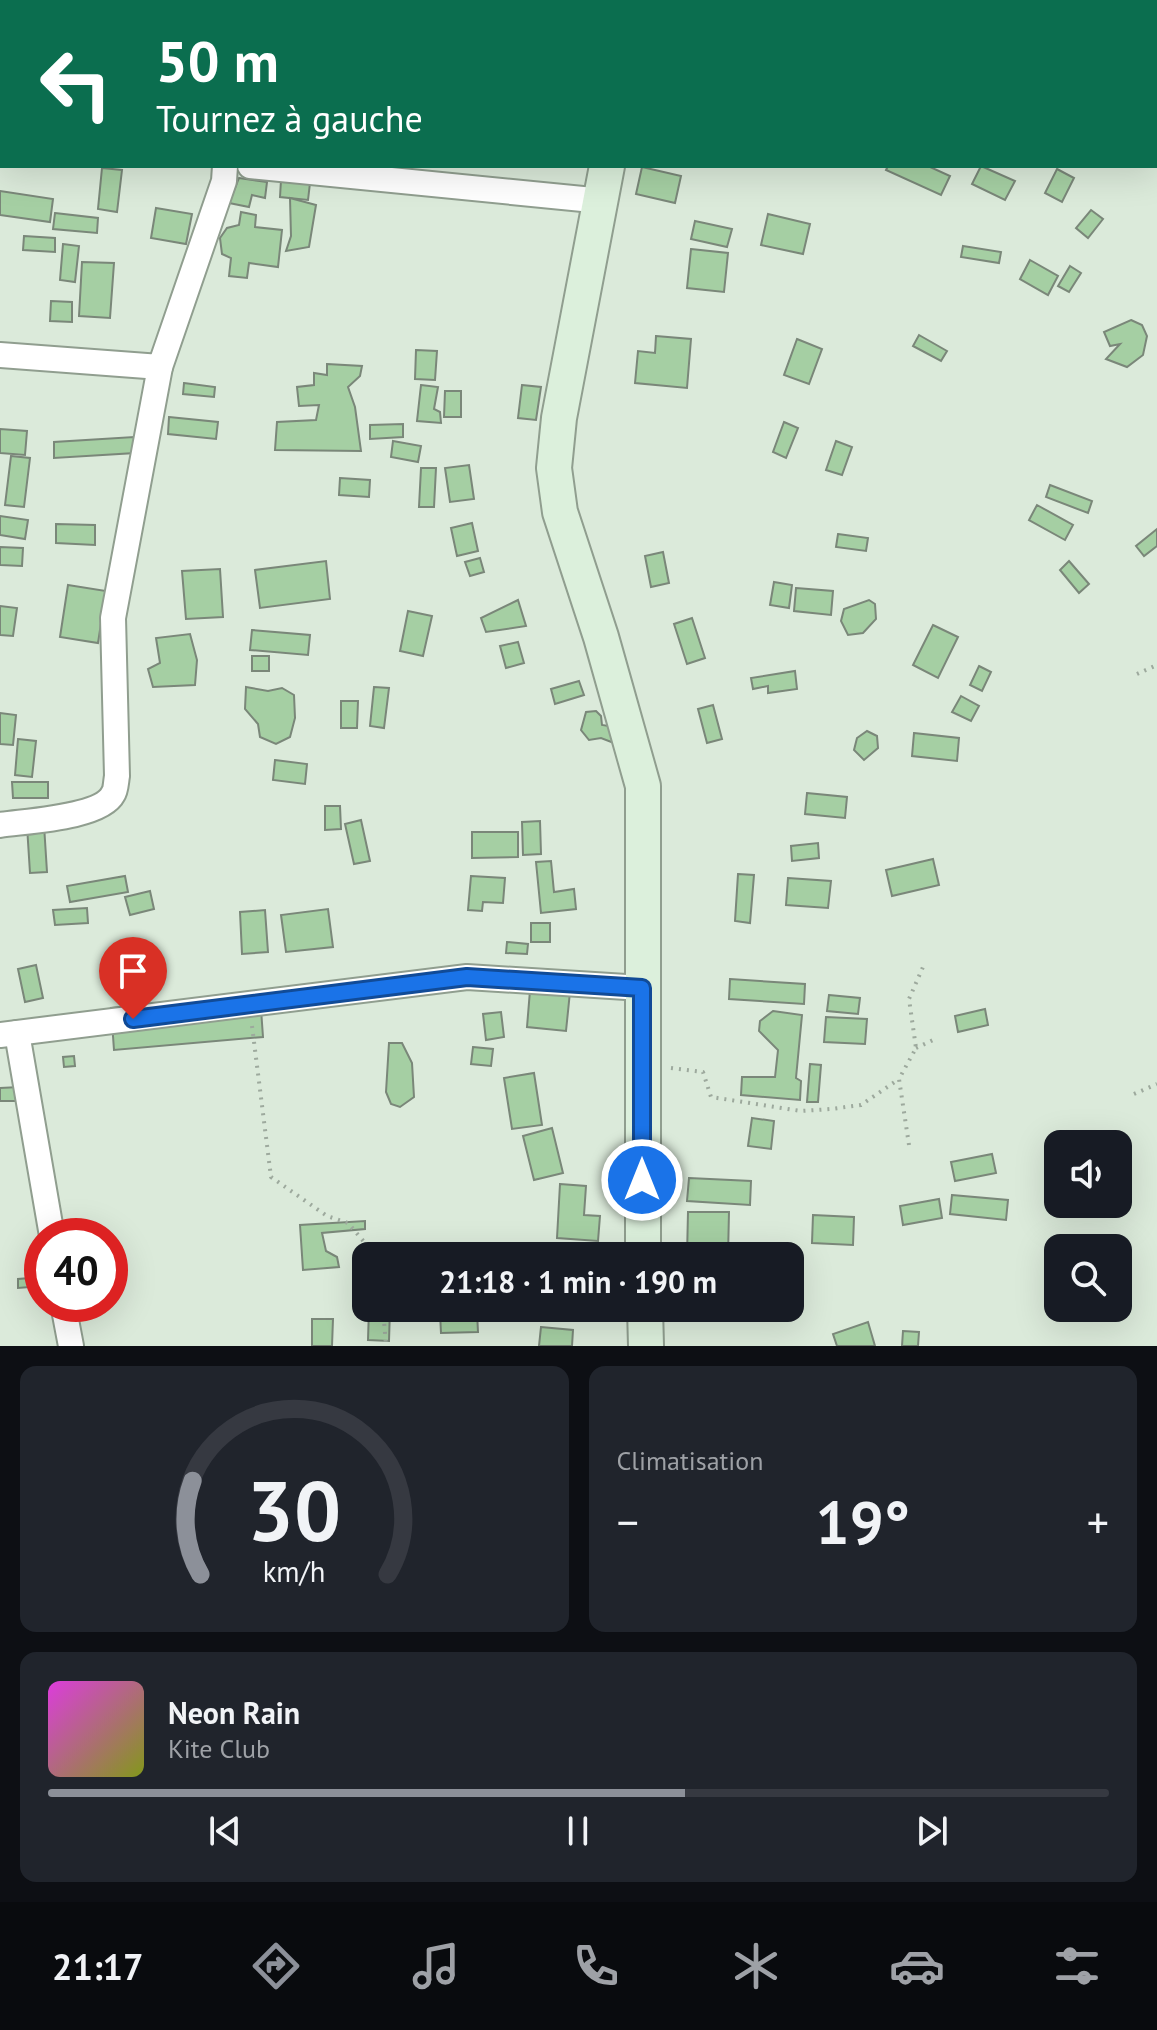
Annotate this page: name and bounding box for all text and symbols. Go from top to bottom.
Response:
text: 50 m [156,25,279,97]
icon: left [24,32,128,136]
text: Tournez à gauche [156,95,423,142]
pin [99,937,167,1019]
icon: arrive [111,949,155,993]
map controls [1044,1130,1132,1322]
button: sound [1044,1130,1132,1218]
position arrow [600,1138,684,1222]
speed limit sign: 40 [24,1218,128,1322]
button: search [1044,1234,1132,1322]
text: 21:18 · 1 min · 190 m [439,1262,717,1301]
text: Climatisation [617,1444,763,1477]
text: 30 [247,1456,341,1564]
text: 19° [816,1483,910,1561]
text: − [617,1493,639,1550]
text: + [1087,1493,1109,1550]
text: km/h [263,1553,326,1590]
text: Neon Rain [168,1693,300,1732]
text: Kite Club [168,1732,270,1765]
icon: previous [203,1809,247,1853]
icon: pause [556,1809,600,1853]
icon: next [910,1809,954,1853]
icon: directions [248,1938,304,1994]
icon: music [408,1938,464,1994]
icon: phone [568,1938,624,1994]
icon: climate [728,1938,784,1994]
icon: car [889,1938,945,1994]
icon: filters [1049,1938,1105,1994]
text: 21:17 [52,1943,143,1990]

